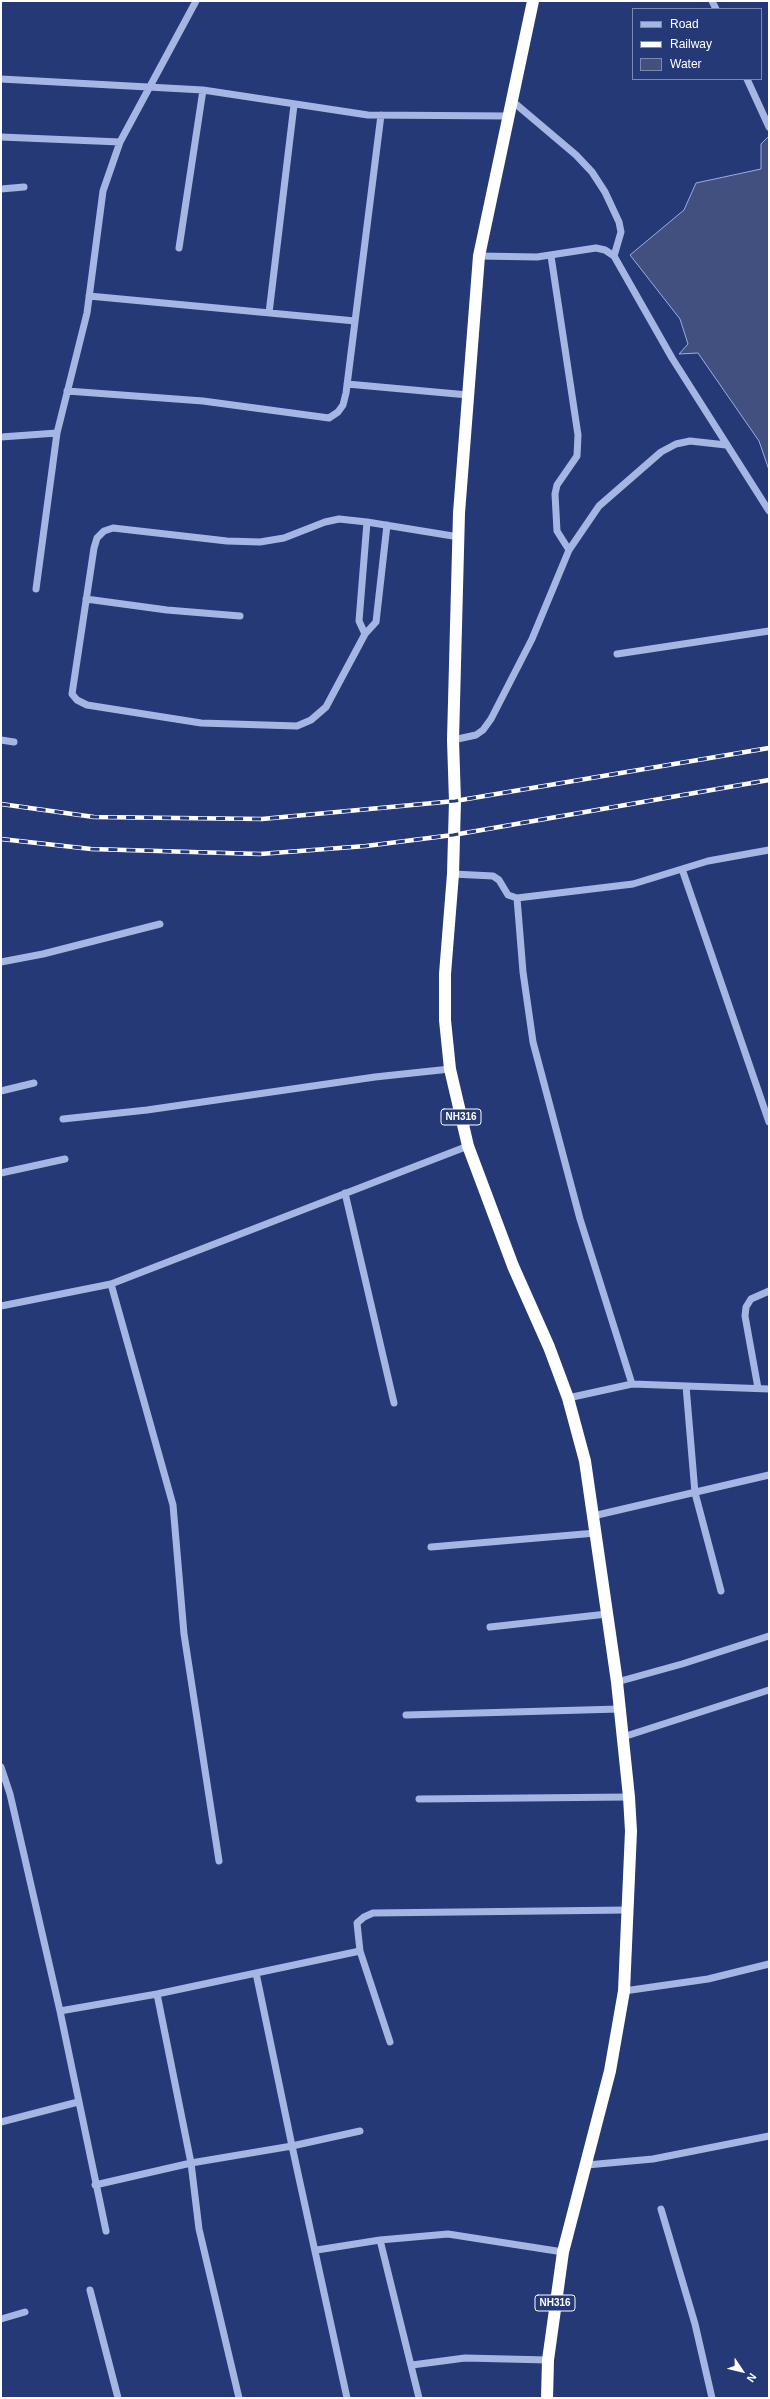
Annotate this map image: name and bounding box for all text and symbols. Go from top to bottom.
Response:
legend [632,8,762,80]
text: Road [670,17,699,31]
text: Railway [670,37,712,51]
text: Water [670,57,702,71]
road number: NH316 [441,1109,481,1125]
road number: NH316 [535,2295,575,2311]
north arrow [722,2351,762,2391]
text: N [745,2371,759,2385]

